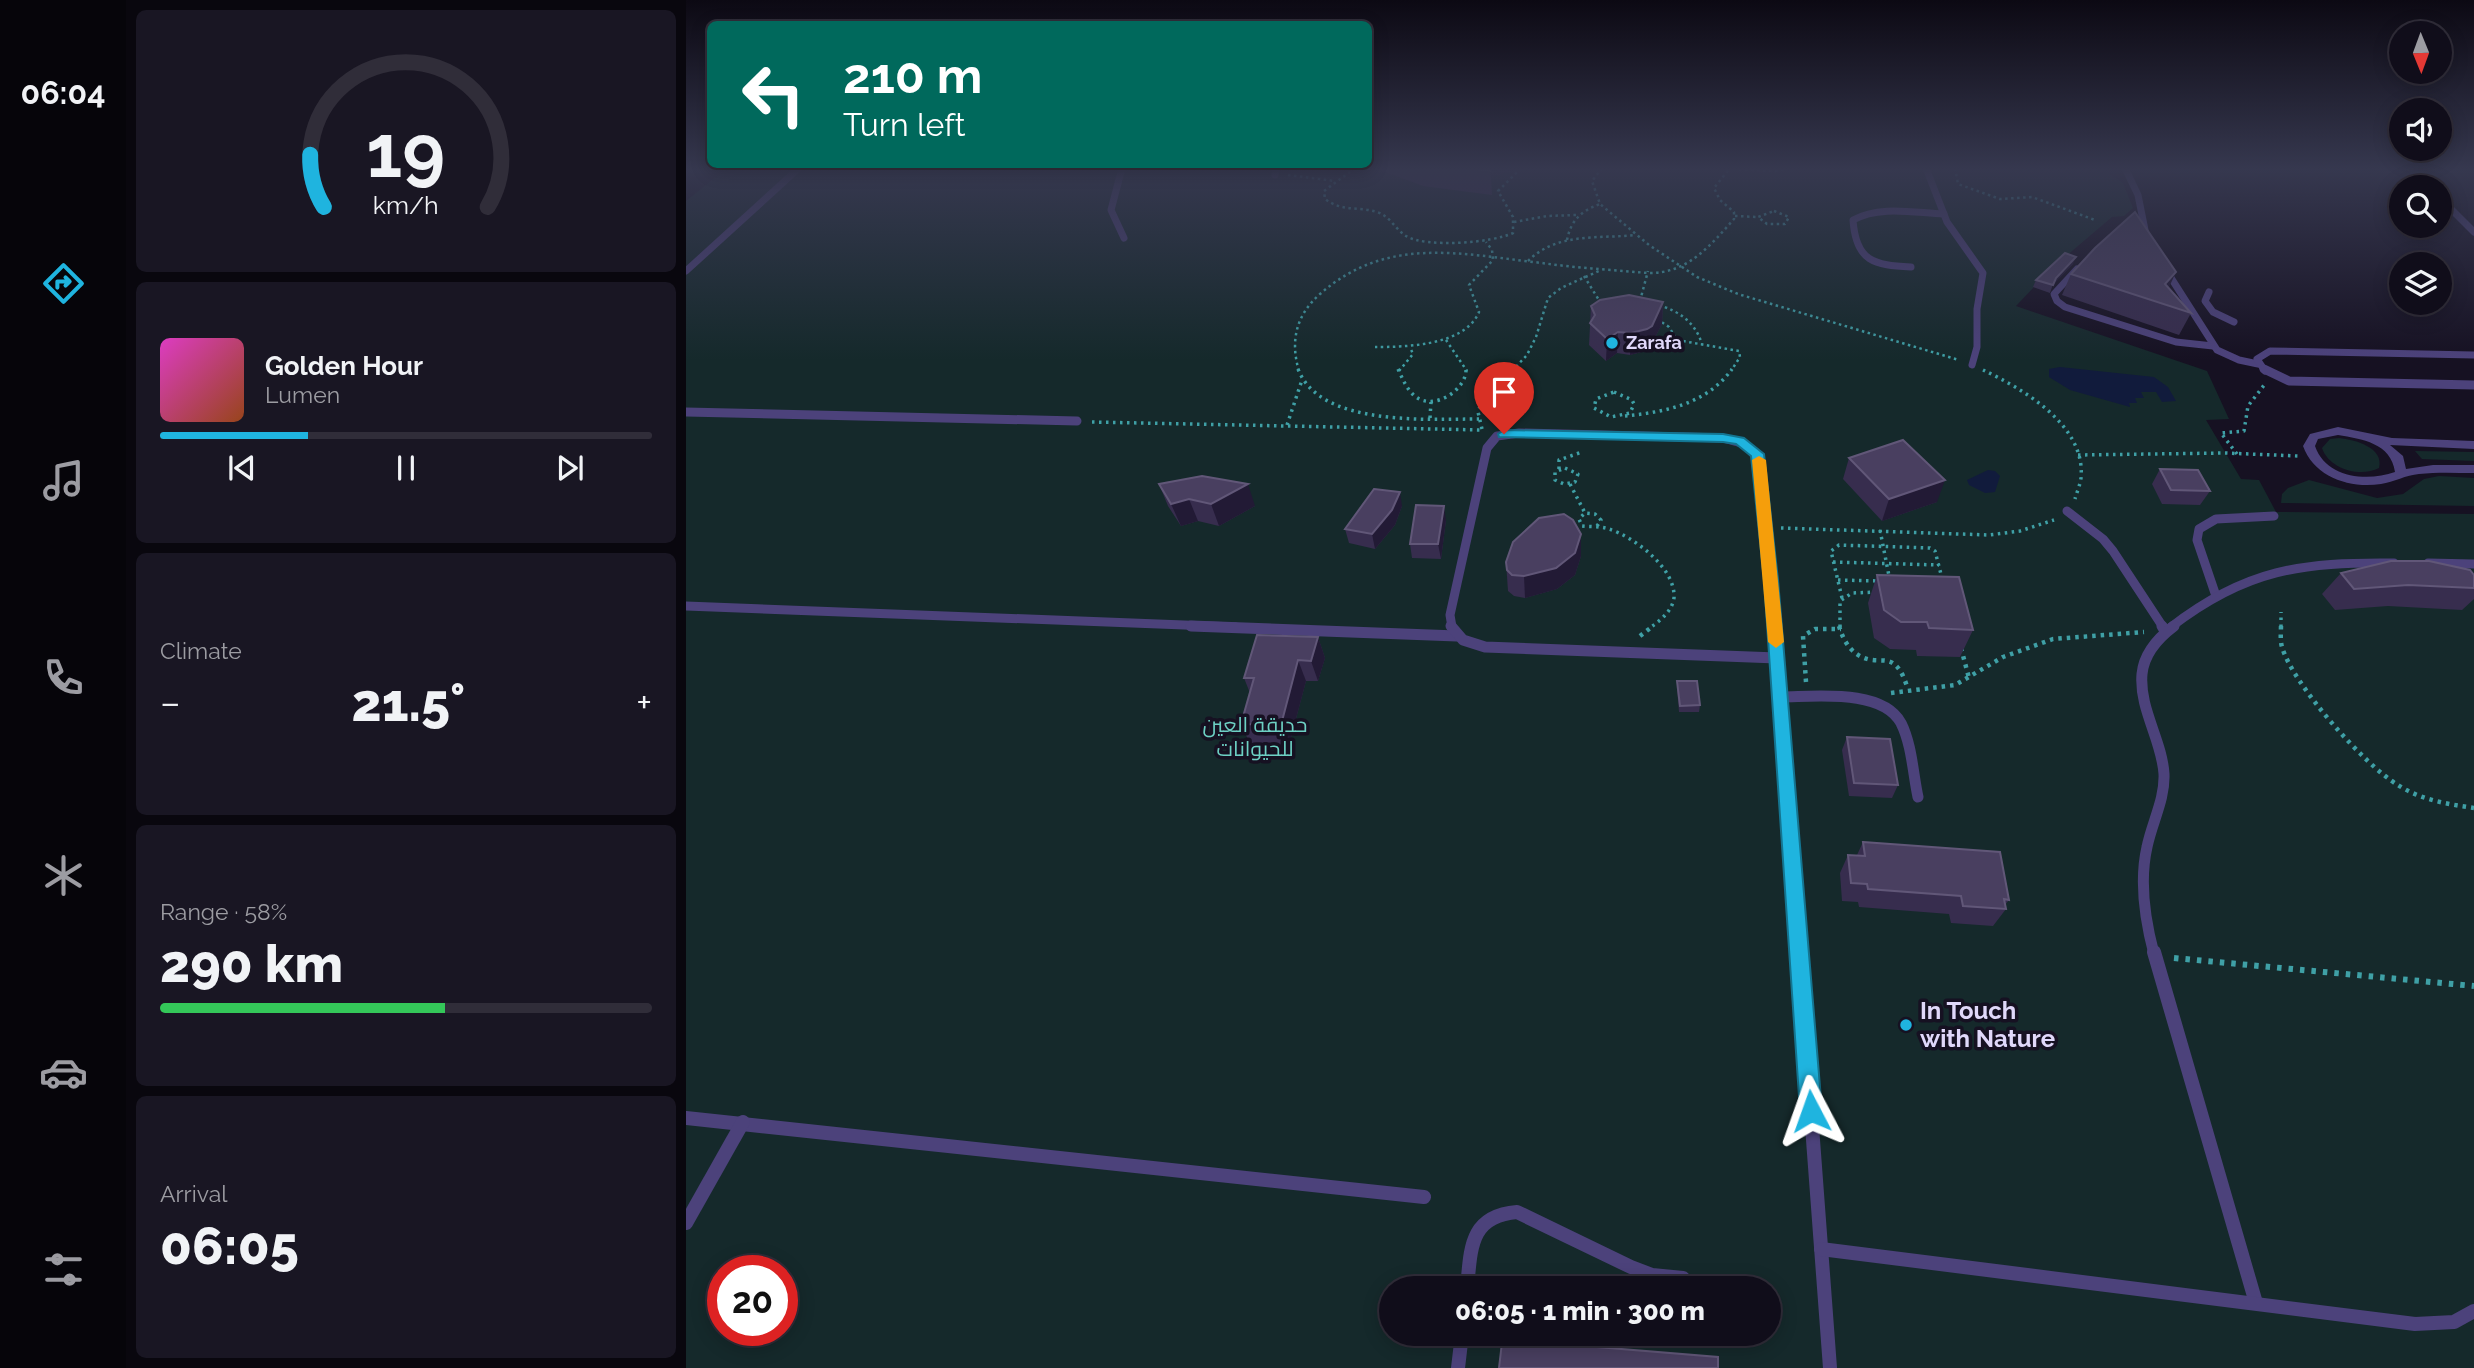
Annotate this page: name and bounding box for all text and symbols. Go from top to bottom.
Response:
north arrow [2389,21,2452,84]
map controls [2389,21,2452,315]
text: 210 m [843,47,982,104]
icon: left [728,49,819,140]
text: 06:04 [21,74,105,111]
button: sound [2389,98,2452,161]
text: Turn left [843,106,965,143]
text: 19 [367,109,445,194]
button: search [2389,175,2452,238]
text: km/h [373,190,439,220]
button: layers [2389,252,2452,315]
icon: directions [39,259,88,308]
place label: Zarafa [1626,332,1682,353]
marker: Zarafa [1604,335,1620,351]
text: Golden Hour [265,351,423,381]
pin [1474,362,1534,434]
icon: arrive [1485,373,1523,411]
text: Lumen [265,381,340,408]
icon: previous [223,449,261,487]
icon: pause [387,449,425,487]
icon: next [551,449,589,487]
icon: music [39,456,88,505]
text: Climate [160,637,242,664]
icon: phone [39,653,88,702]
text: 21.5° [351,672,465,733]
text: − [160,680,180,725]
text: + [636,680,652,725]
park label: حديقة العين للحيوانات [1202,712,1308,761]
icon: climate [39,851,88,900]
text: Range · 58% [160,898,287,925]
text: 290 km [160,933,343,994]
place label: In Touch with Nature [1920,996,2055,1053]
marker: In Touch with Nature [1898,1017,1914,1033]
icon: car [39,1048,88,1097]
position arrow [1774,1074,1848,1148]
text: Arrival [160,1180,227,1207]
text: 06:05 [160,1215,299,1276]
icon: filters [39,1245,88,1294]
speed limit sign: 20 [707,1255,798,1346]
text: 06:05 · 1 min · 300 m [1455,1296,1705,1326]

